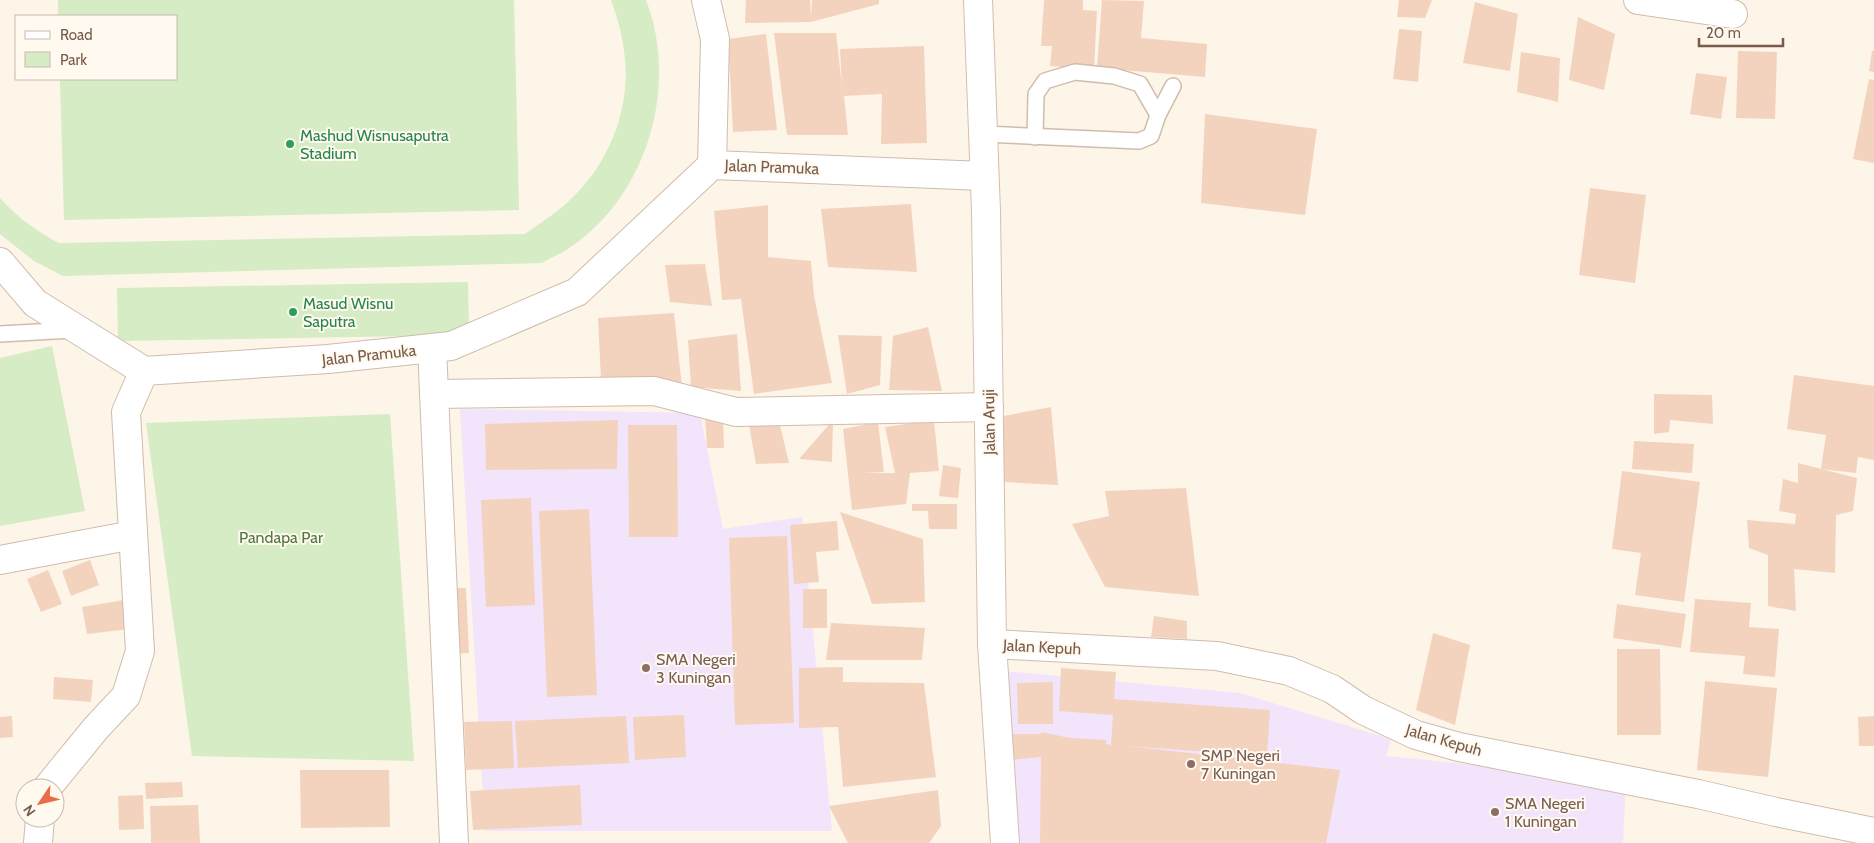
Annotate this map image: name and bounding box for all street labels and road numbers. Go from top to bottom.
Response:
street label: Jalan Pramuka [723,156,820,178]
street label: Jalan Pramuka [320,341,417,369]
street label: Jalan Aruji [979,389,999,456]
street label: Jalan Kepuh [1001,635,1082,659]
street label: Jalan Kepuh [1403,720,1484,760]

